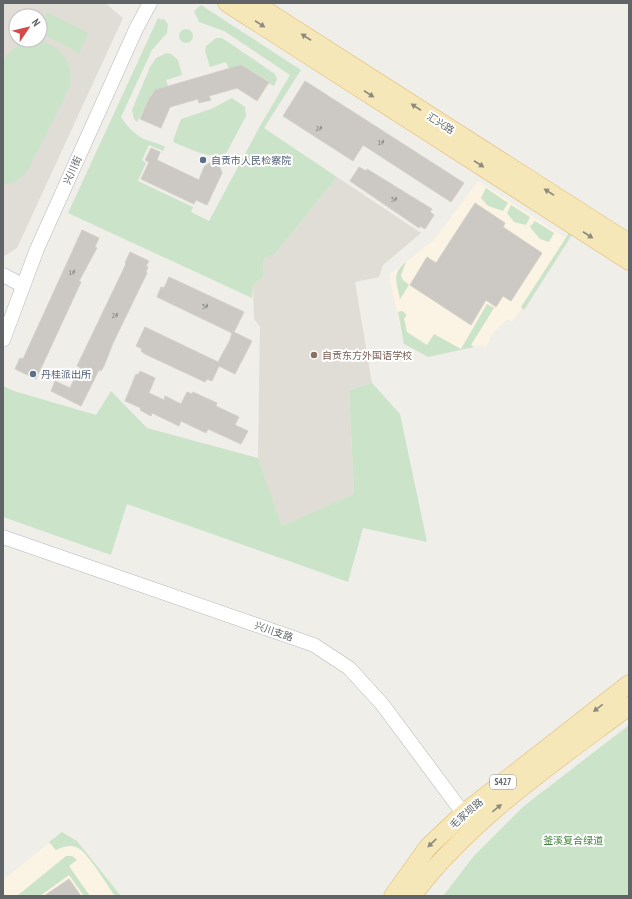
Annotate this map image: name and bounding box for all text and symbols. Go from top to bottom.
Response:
north arrow [8,8,48,48]
text: N [29,16,44,29]
one-way arrow [255,20,265,28]
one-way arrow [300,33,312,40]
one-way arrow [364,90,375,98]
one-way arrow [410,103,422,110]
street label: 汇兴路 [425,110,457,137]
house number: 2# [315,123,323,133]
house number: 1# [377,137,385,147]
street label: 兴川街 [60,154,84,187]
place label: 自贡市人民检察院 [211,154,291,167]
marker: 自贡市人民检察院 [198,155,208,165]
one-way arrow [473,161,485,168]
one-way arrow [543,188,555,195]
house number: 3# [390,194,398,204]
one-way arrow [582,231,594,238]
house number: 1# [68,267,76,277]
house number: 3# [201,301,209,311]
house number: 2# [111,310,119,320]
place label: 自贡东方外国语学校 [322,349,412,362]
marker: 自贡东方外国语学校 [309,350,319,360]
place label: 丹桂派出所 [41,368,91,381]
marker: 丹桂派出所 [28,369,38,379]
street label: 兴川支路 [253,619,295,644]
one-way arrow [593,704,604,712]
road number: S427 [490,775,516,789]
street label: 毛家坝路 [447,795,486,831]
one-way arrow [492,804,503,812]
park label: 釜溪复合绿道 [543,834,603,847]
one-way arrow [428,838,437,847]

